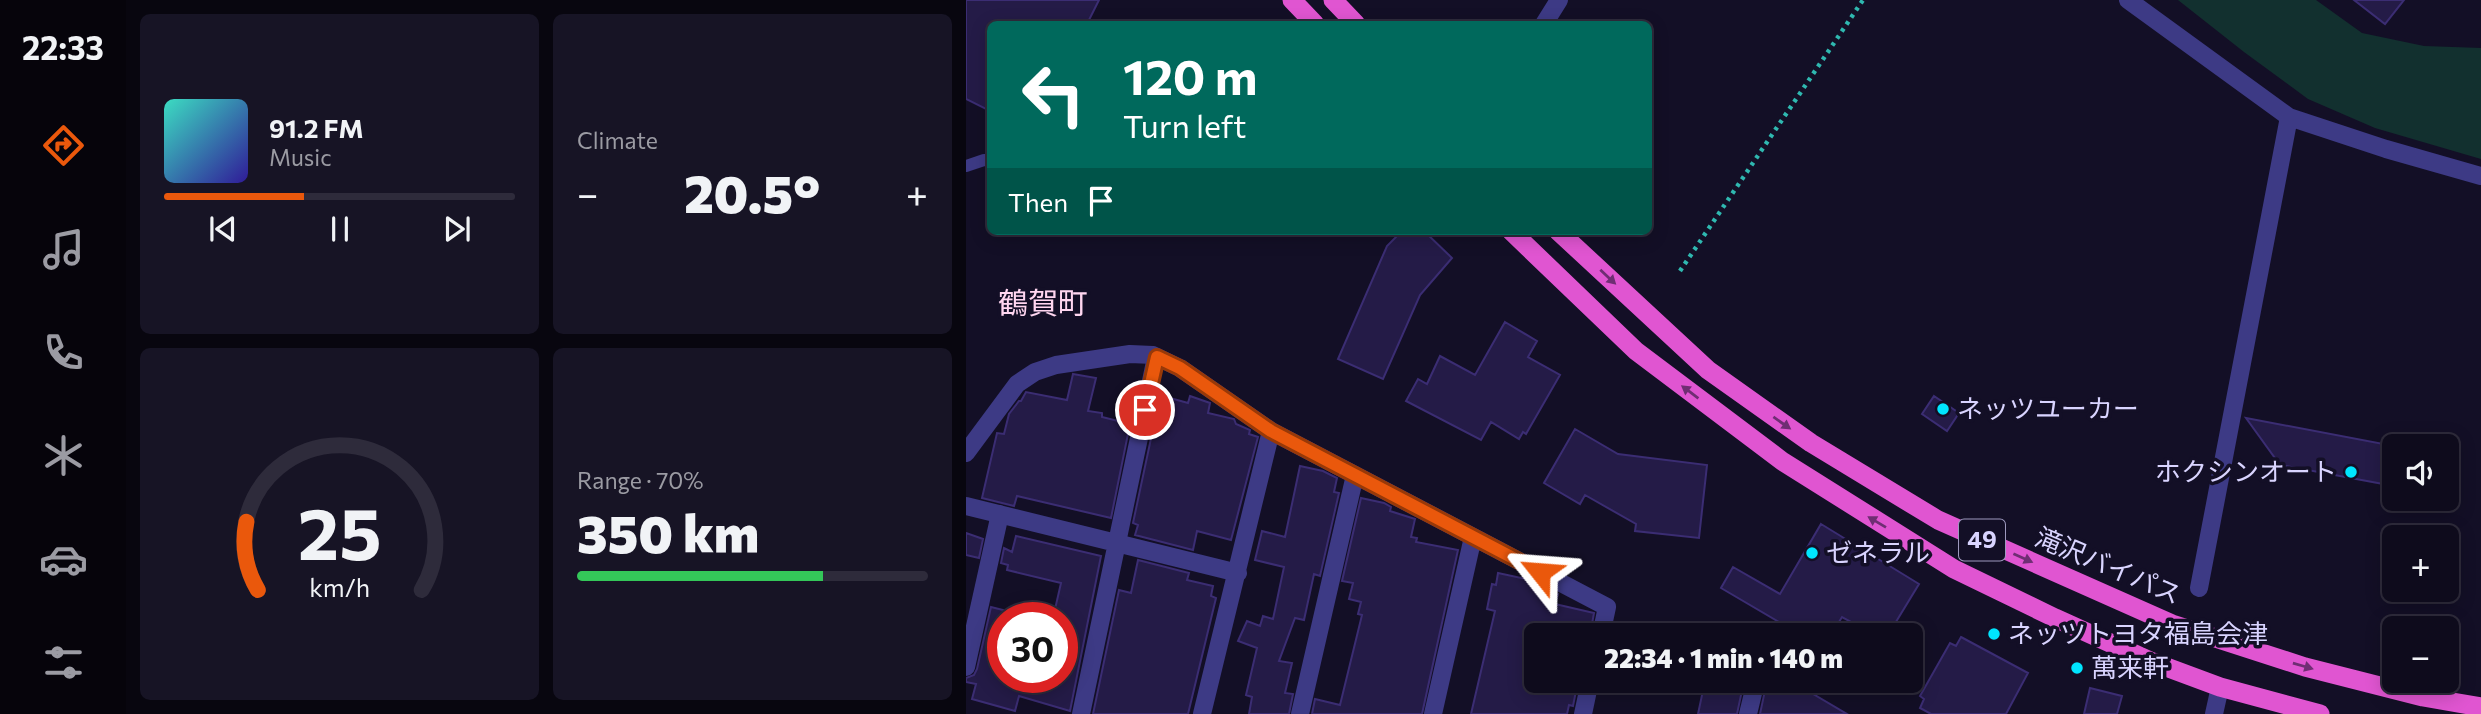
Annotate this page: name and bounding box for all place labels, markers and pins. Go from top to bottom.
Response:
pin [1115,380,1175,440]
place label: ネッツユーカー [1957,392,2139,423]
marker: ネッツユーカー [1935,401,1951,417]
place label: ホクシンオート [2155,455,2337,486]
marker: ホクシンオート [2343,464,2359,480]
place label: ゼネラル [1826,536,1930,567]
marker: ゼネラル [1804,545,1820,561]
place label: ネッツトヨタ福島会津 [2008,617,2268,648]
marker: ネッツトヨタ福島会津 [1986,626,2002,642]
place label: 萬来軒 [2091,651,2169,682]
marker: 萬来軒 [2069,660,2085,676]

